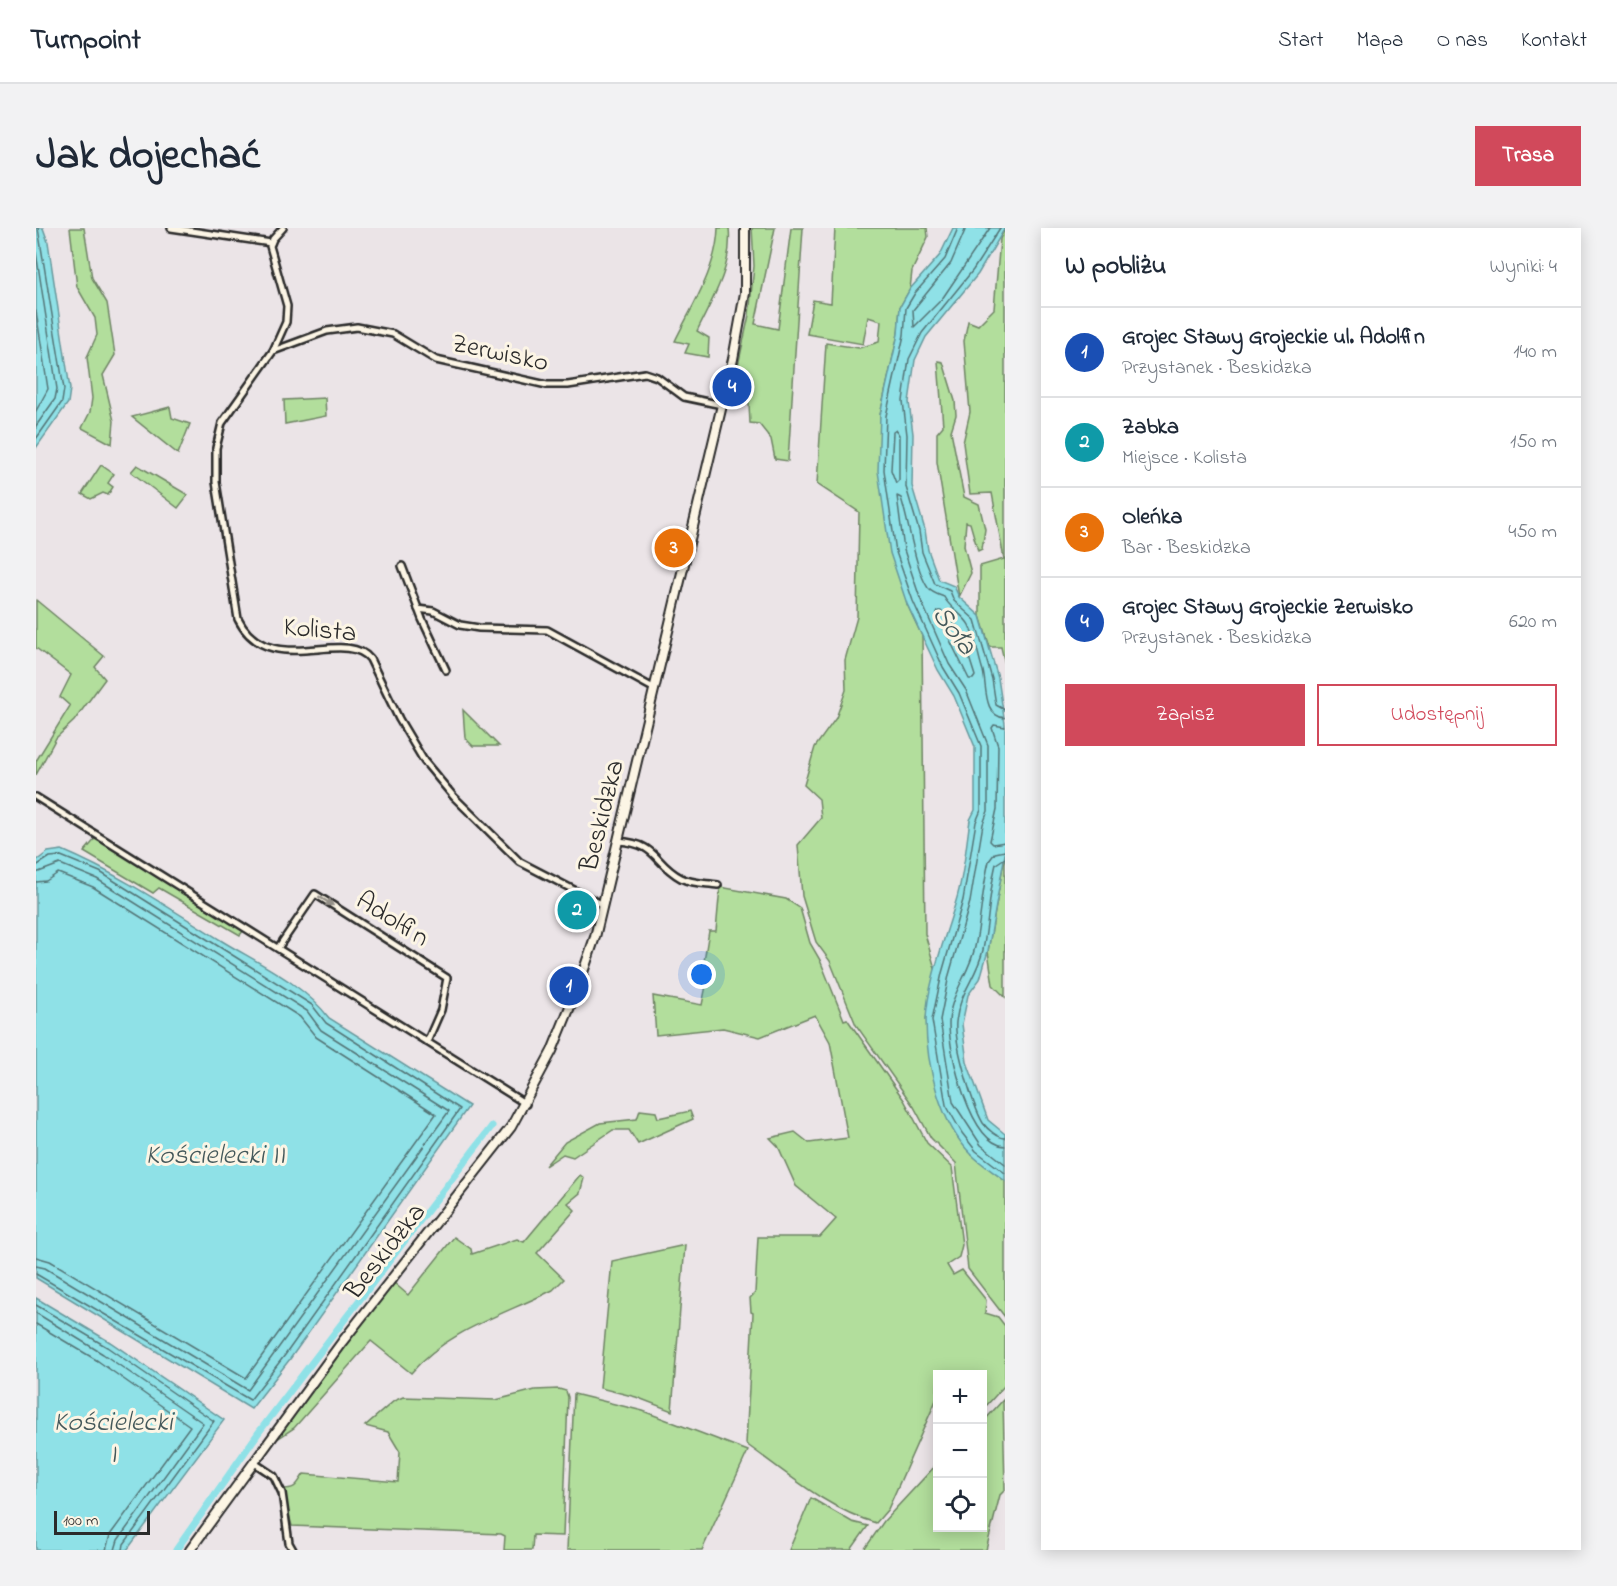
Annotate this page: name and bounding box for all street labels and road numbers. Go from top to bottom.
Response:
street label: Zerwisko [448,325,552,383]
street label: Kolista [282,608,358,654]
street label: Beskidzka [570,756,636,877]
street label: Adolfin [348,882,436,958]
street label: Beskidzka [335,1195,436,1310]

